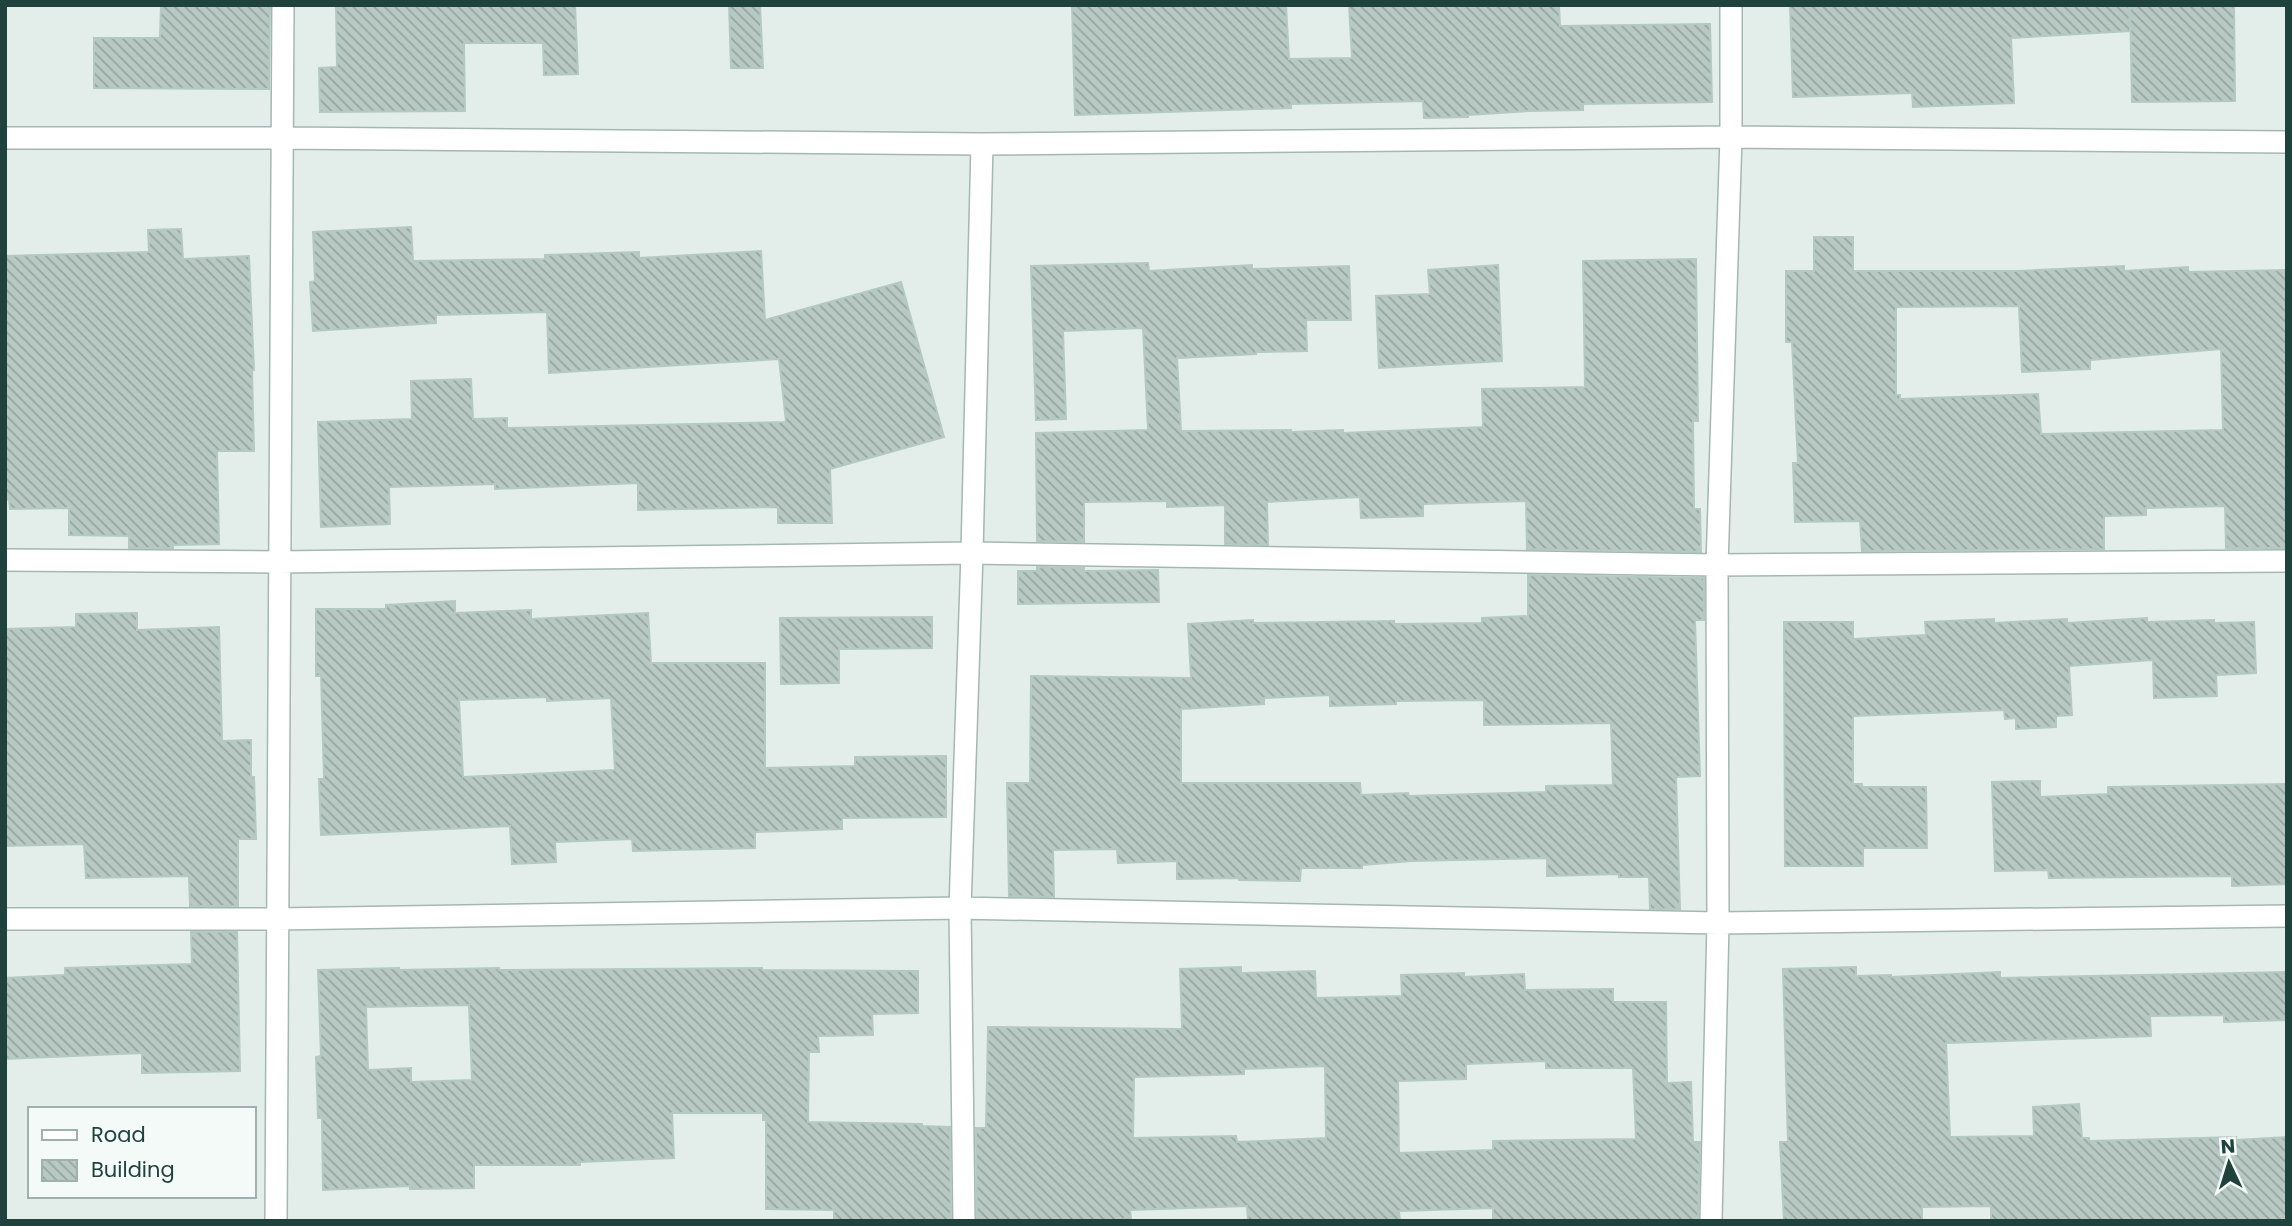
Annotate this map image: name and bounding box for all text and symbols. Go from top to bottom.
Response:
legend [28,1107,256,1198]
text: Road [91,1120,146,1149]
north arrow [2194,1128,2264,1198]
text: N [2220,1133,2236,1161]
text: Building [91,1155,175,1184]

